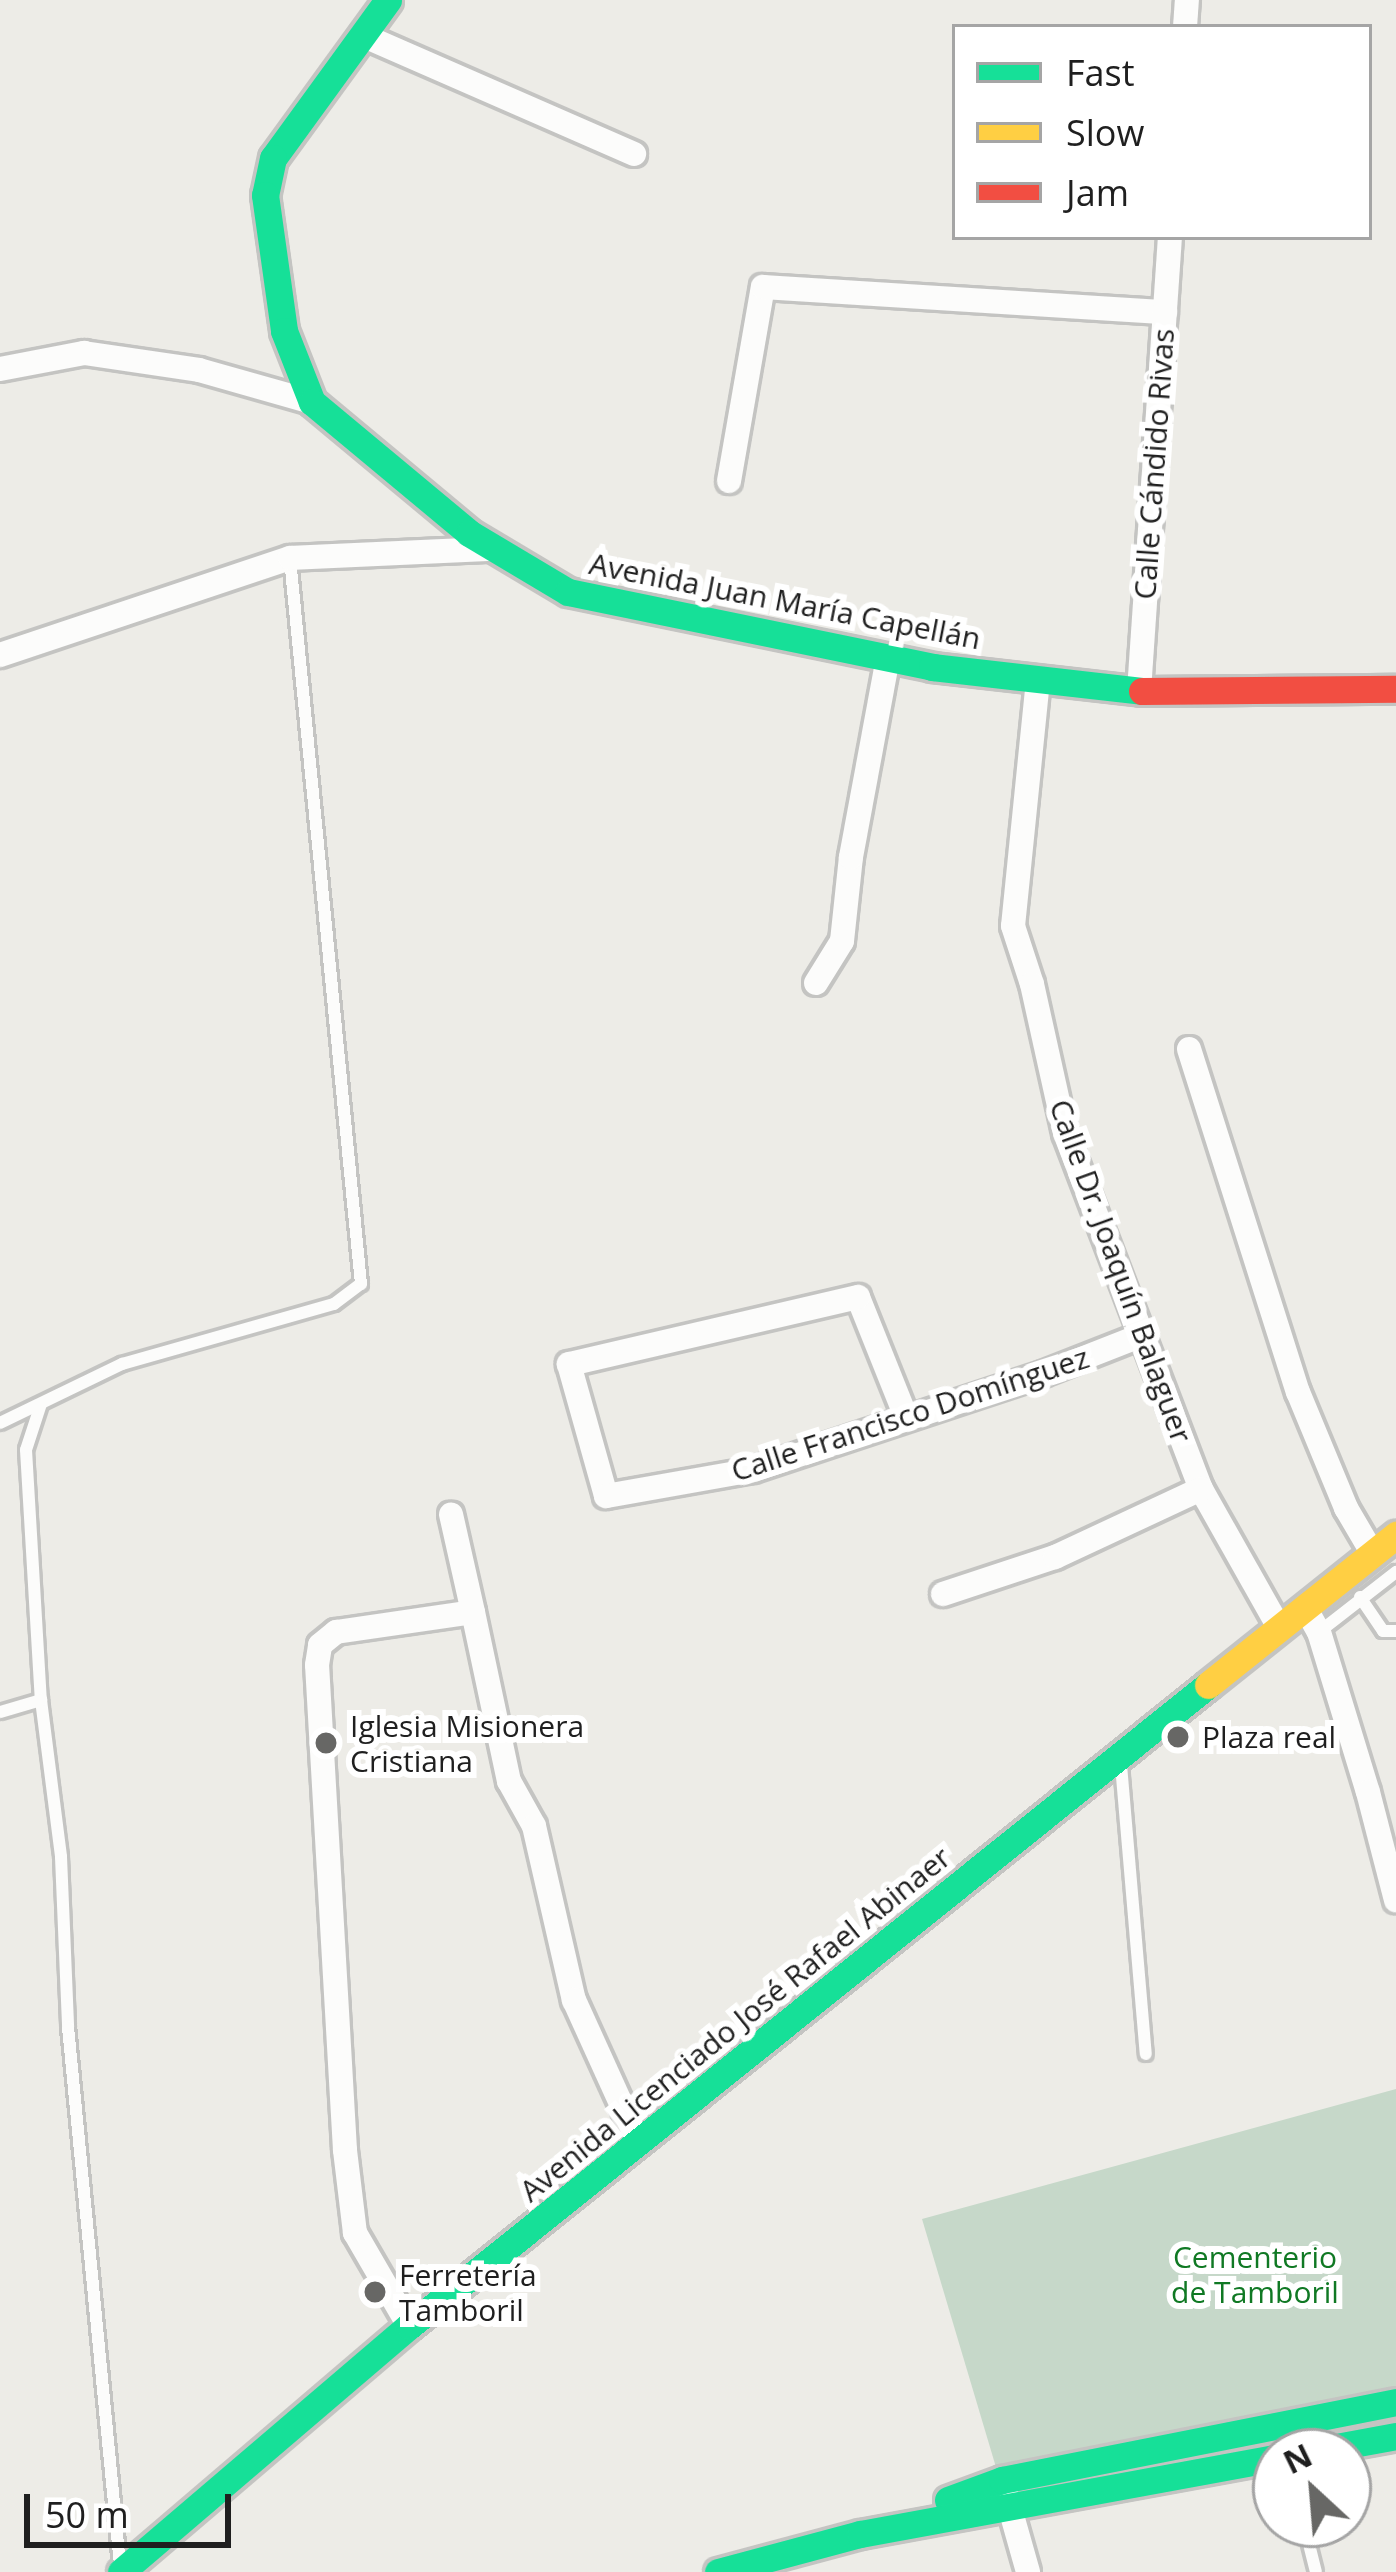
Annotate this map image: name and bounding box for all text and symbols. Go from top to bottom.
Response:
legend [952,24,1372,240]
text: Fast [1066,48,1135,97]
text: Slow [1066,108,1144,157]
text: Jam [1066,168,1129,217]
street label: Calle Cándido Rivas [1127,327,1181,601]
street label: Avenida Juan María Capellán [586,545,984,657]
street label: Calle Dr. Joaquín Balaguer [1042,1095,1200,1447]
street label: Calle Francisco Domínguez [727,1339,1093,1489]
place label: Iglesia Misionera Cristiana [350,1708,584,1778]
place label: Plaza real [1202,1719,1336,1755]
marker: Plaza real [1165,1724,1191,1750]
marker: Iglesia Misionera Cristiana [313,1730,339,1756]
street label: Avenida Licenciado José Rafael Abinaer [512,1839,958,2209]
park label: Cementerio de Tamboril [1171,2239,1339,2310]
place label: Ferretería Tamboril [399,2257,537,2328]
marker: Ferretería Tamboril [362,2279,388,2305]
north arrow [1252,2428,1372,2548]
text: N [1275,2432,1319,2484]
scale bar [30,2470,237,2544]
text: 50 m [45,2490,129,2539]

